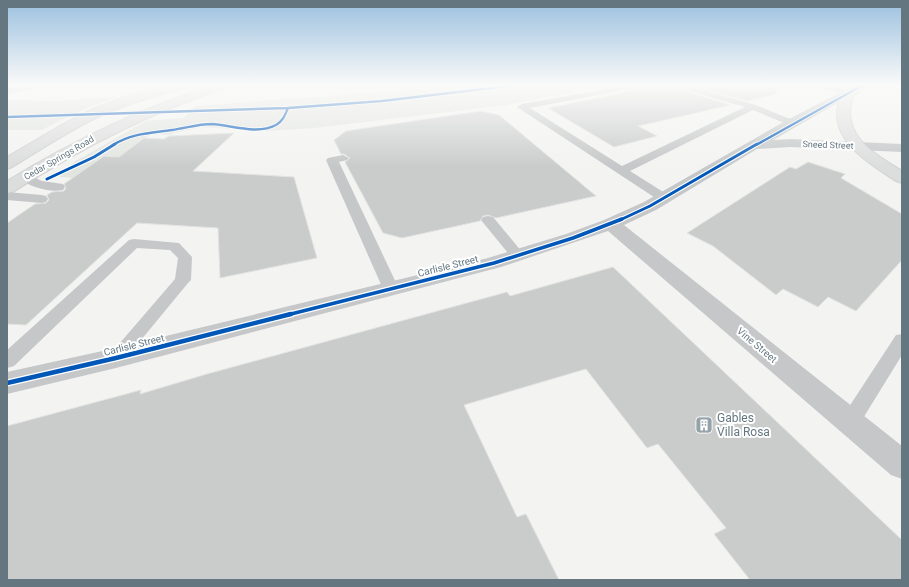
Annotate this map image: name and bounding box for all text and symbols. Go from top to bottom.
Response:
street label: Cedar Springs Road [22,134,96,182]
street label: Sneed Street [802,139,854,151]
street label: Carlisle Street [417,253,479,279]
street label: Vine Street [735,325,779,365]
street label: Carlisle Street [103,332,165,358]
place label: Gables Villa Rosa [717,411,770,439]
building icon: Gables Villa Rosa [694,415,714,435]

